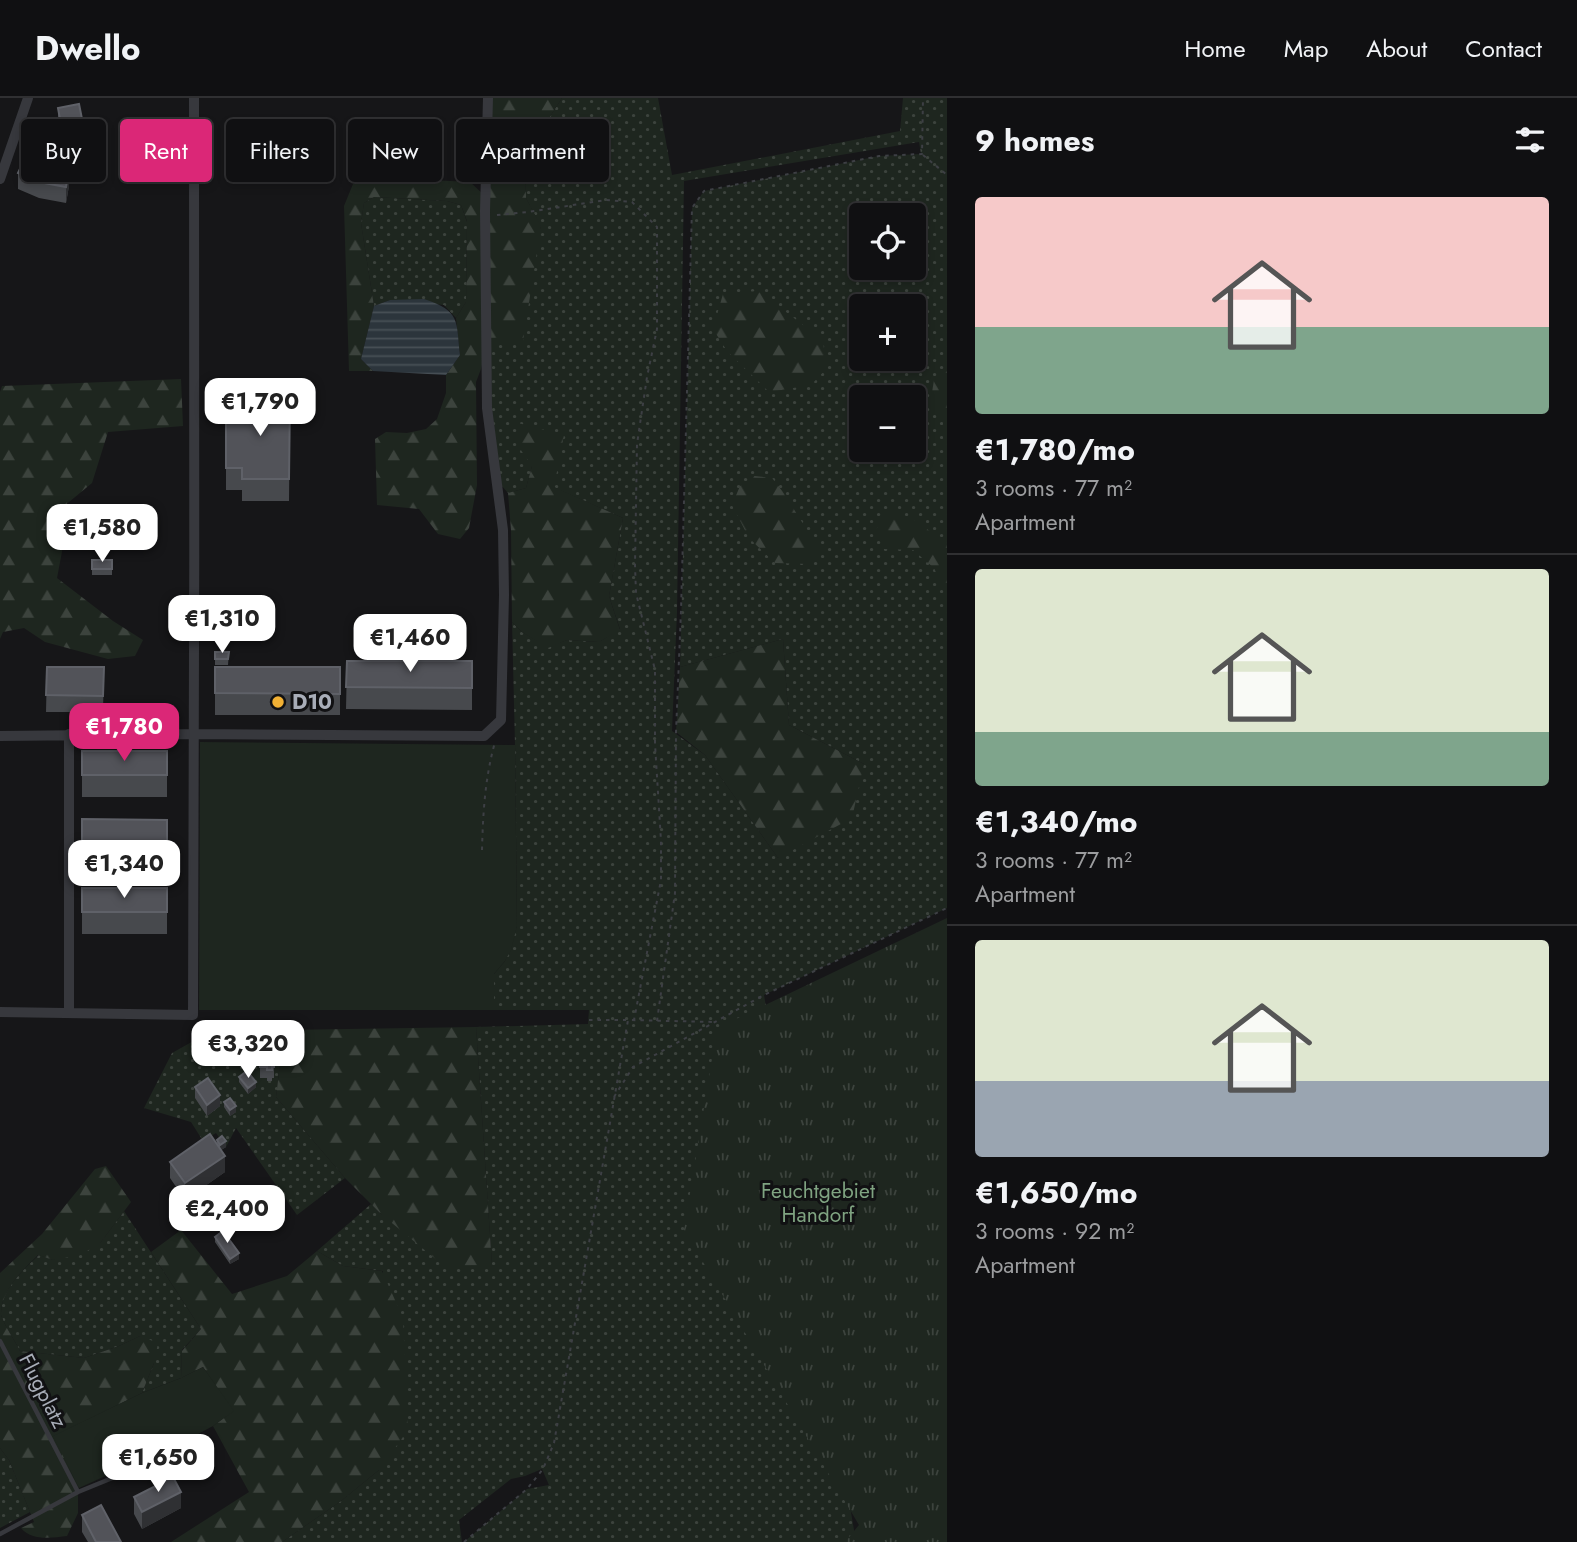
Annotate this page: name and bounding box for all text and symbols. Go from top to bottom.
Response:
text: Dwello [35,25,141,72]
text: Home [1184,31,1246,66]
text: Map [1284,31,1328,66]
text: About [1366,31,1427,66]
text: Contact [1465,31,1542,66]
chip: Buy [21,119,106,182]
chip: Rent [120,119,212,182]
chip: Filters [226,119,334,182]
chip: New [348,119,442,182]
chip: Apartment [456,119,609,182]
text: 9 homes [975,119,1094,162]
icon: filters [1511,121,1549,159]
map controls [849,203,926,462]
button: locate [849,203,926,280]
icon: home [1199,242,1325,368]
button: + [849,294,926,371]
pin: €1,790 [203,378,317,438]
text: €1,790 [221,384,299,418]
button: − [849,385,926,462]
text: €1,780/mo [975,428,1135,471]
text: 3 rooms · 77 m² [975,471,1132,505]
pin: €1,580 [45,504,159,564]
text: Apartment [975,505,1075,539]
text: €1,580 [63,510,141,544]
pin: €1,310 [165,596,279,655]
text: €1,310 [184,601,260,635]
pin: €1,460 [353,614,467,674]
icon: home [1199,614,1325,740]
text: €1,460 [370,620,450,654]
place label: D10 [292,687,332,717]
marker: D10 [270,694,286,710]
pin: €1,780 [67,704,181,763]
text: €1,780 [85,709,163,743]
text: €1,340/mo [975,800,1138,843]
pin: €1,340 [67,840,181,900]
text: 3 rooms · 77 m² [975,843,1132,877]
text: €1,340 [84,846,164,880]
text: Apartment [975,877,1075,911]
icon: home [1199,985,1325,1111]
pin: €3,320 [191,1020,305,1080]
text: €3,320 [207,1026,289,1060]
text: €1,650/mo [975,1171,1137,1214]
park label: Feuchtgebiet Handorf [761,1176,875,1230]
pin: €2,400 [170,1186,284,1245]
text: €2,400 [185,1191,269,1225]
text: 3 rooms · 92 m² [975,1214,1134,1248]
text: Apartment [975,1248,1075,1282]
street label: Flugplatz [11,1349,75,1434]
pin: €1,650 [101,1434,215,1494]
text: €1,650 [118,1440,198,1474]

